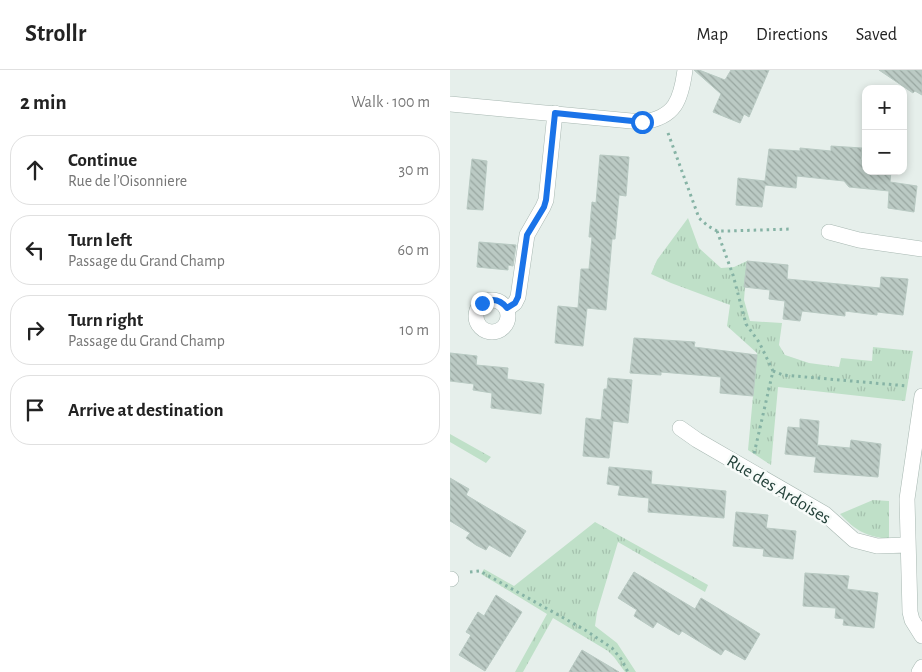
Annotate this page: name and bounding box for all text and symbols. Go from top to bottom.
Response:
text: Strollr [25,22,86,46]
text: Map [697,26,728,44]
text: Directions [756,26,828,44]
text: Saved [856,26,897,44]
map controls [862,85,907,175]
button: + [862,85,907,130]
text: 2 min [20,92,67,113]
text: Walk · 100 m [351,94,430,110]
route start [631,111,654,134]
button: − [862,130,907,175]
text: Continue [68,151,137,170]
icon: ahead [21,156,49,184]
text: 30 m [399,162,429,178]
text: Rue de l’Oisonniere [68,173,187,189]
text: Turn left [68,231,132,250]
icon: left [21,236,49,264]
text: 60 m [398,242,429,258]
text: Passage du Grand Champ [68,253,225,269]
route end [471,292,494,315]
text: Turn right [68,311,143,330]
icon: right [21,316,49,344]
text: 10 m [400,322,429,338]
text: Passage du Grand Champ [68,333,225,349]
icon: arrive [21,396,49,424]
text: Arrive at destination [68,401,224,420]
street label: Rue des Ardoises [724,452,833,528]

